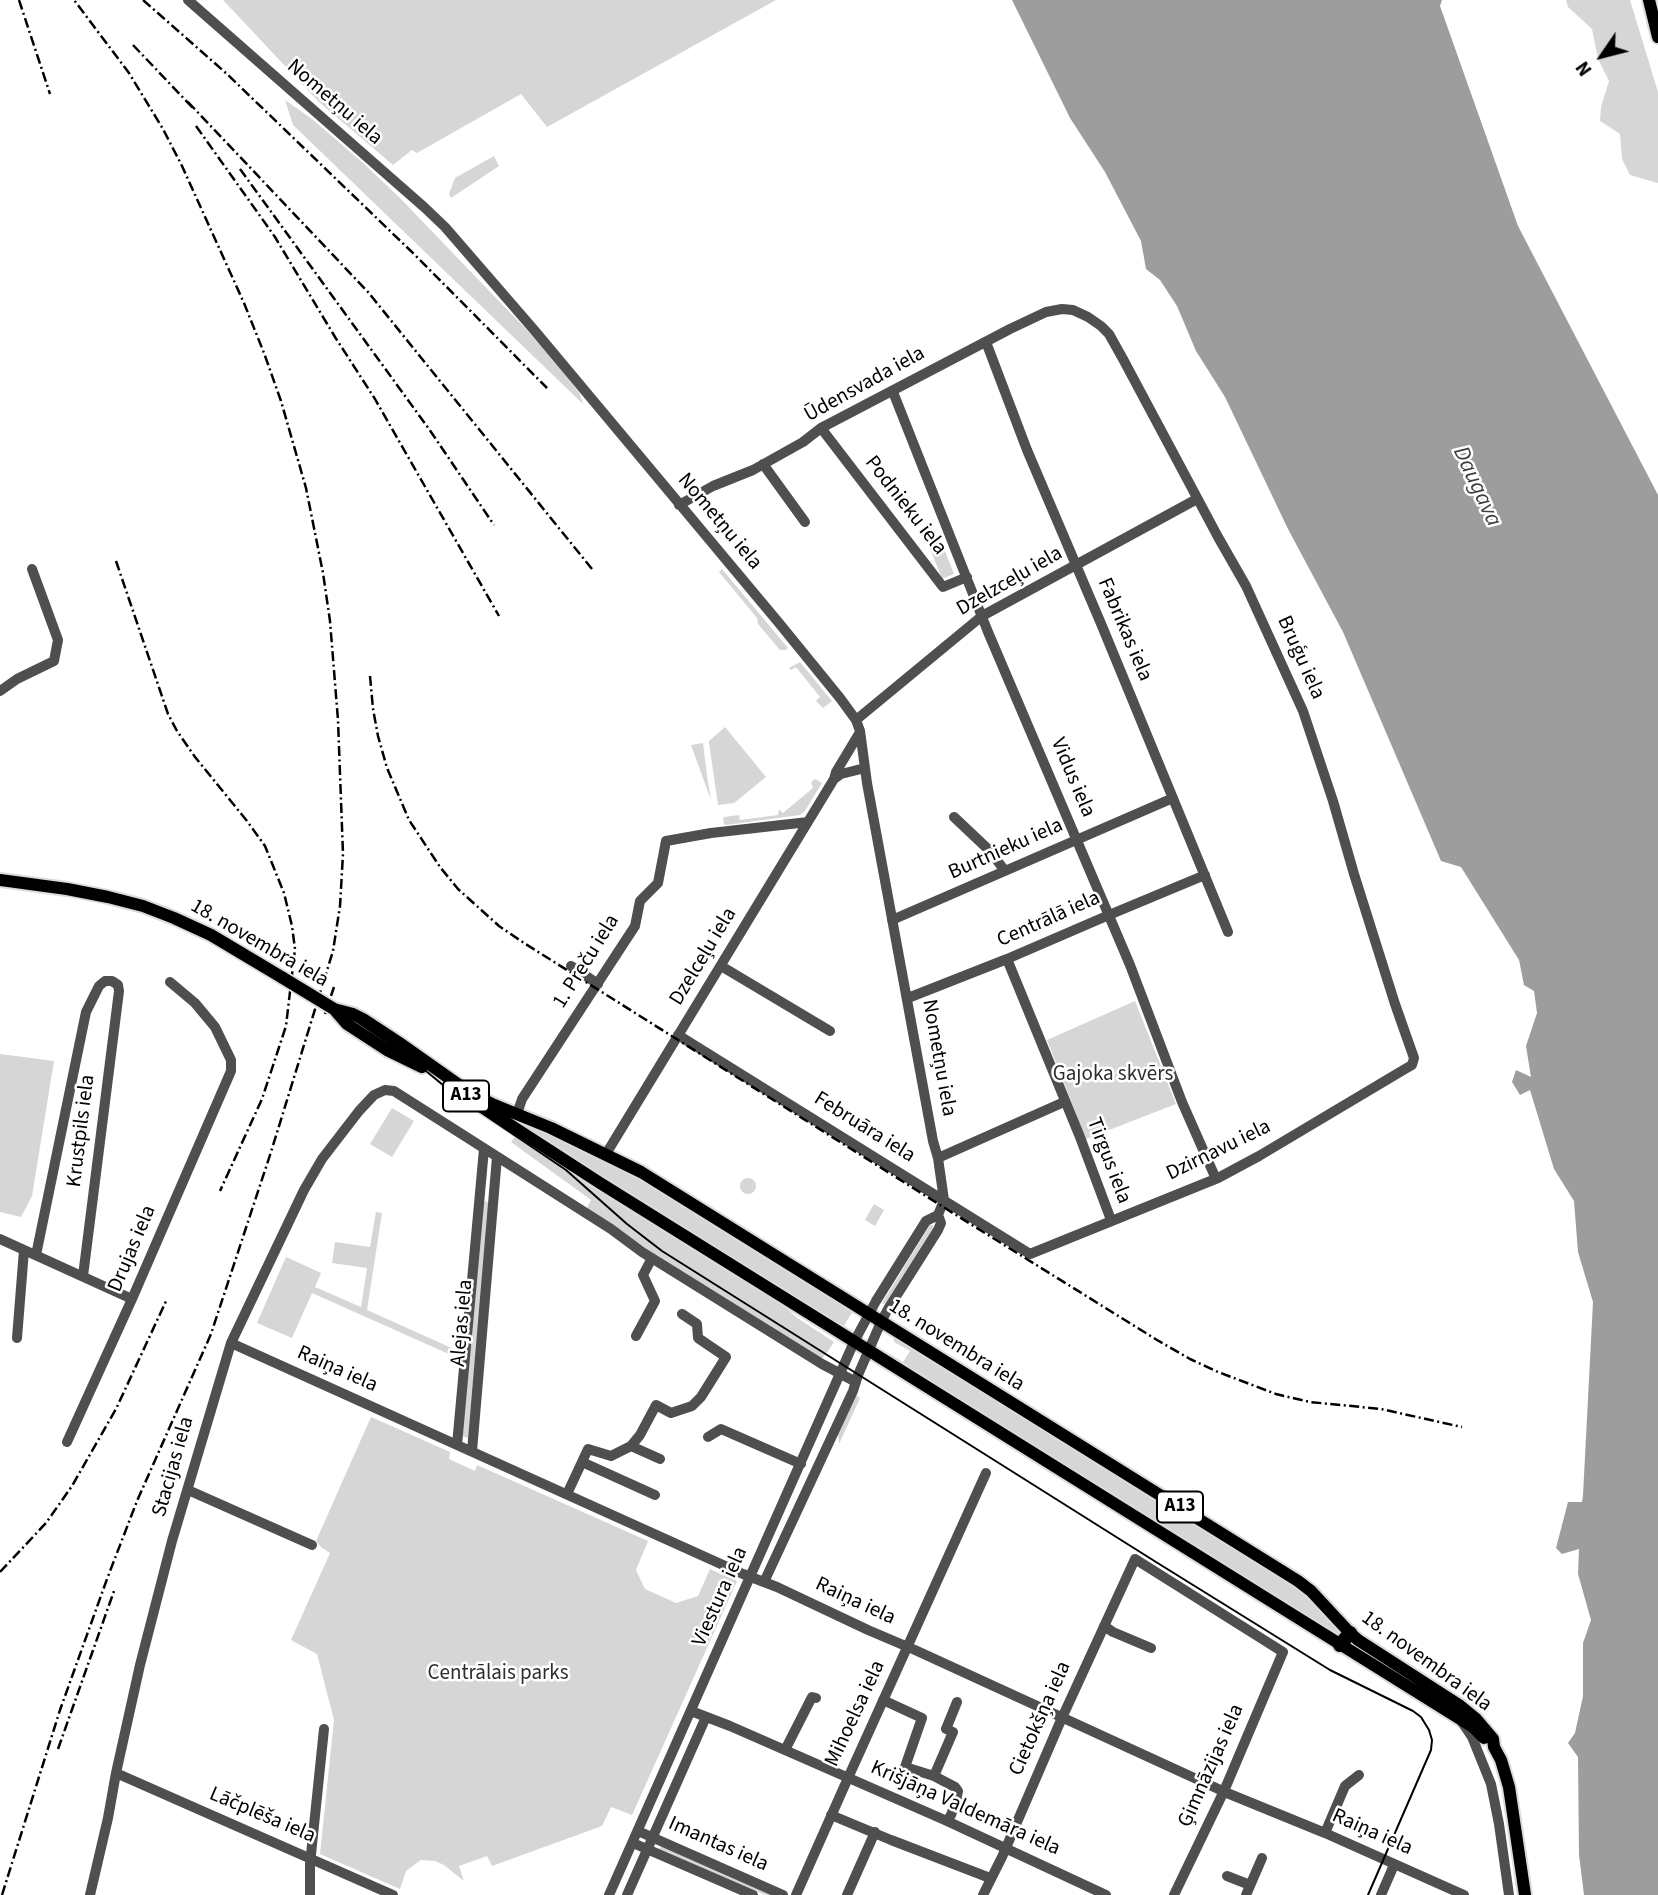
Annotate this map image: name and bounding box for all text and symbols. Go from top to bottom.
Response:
north arrow [1567,21,1637,91]
street label: Nometņu iela [281,55,387,151]
text: N [1570,55,1599,81]
street label: Ūdensvada iela [800,342,930,428]
water label: Daugava [1446,443,1506,531]
street label: Podnieku iela [859,451,951,561]
street label: Nometņu iela [671,469,767,575]
street label: Dzelzceļu iela [953,542,1067,622]
street label: Fabrikas iela [1091,575,1157,685]
street label: Bruģu iela [1270,612,1330,704]
street label: Vidus iela [1044,735,1100,821]
street label: Burtnieku iela [945,814,1067,886]
street label: Centrālā iela [994,886,1104,954]
street label: 18. novembra iela [185,894,333,994]
street label: Dzelceļu iela [665,904,743,1010]
street label: 1. Preču iela [548,910,626,1014]
street label: Nometņu iela [915,998,961,1118]
park label: Gajoka skvērs [1053,1062,1173,1088]
street label: Krustpils iela [63,1073,101,1189]
road number: A13 [443,1080,489,1112]
street label: Februāra iela [809,1087,919,1169]
street label: Tirgus iela [1080,1114,1136,1208]
street label: Dzirnavu iela [1163,1115,1275,1187]
street label: Drujas iela [103,1202,163,1296]
street label: Alejas iela [447,1278,479,1368]
street label: 18. novembra iela [883,1294,1029,1398]
street label: Raiņa iela [293,1341,381,1399]
street label: Stacijas iela [148,1414,200,1520]
road number: A13 [1157,1492,1203,1522]
street label: Viestura iela [688,1543,754,1651]
street label: Raiņa iela [811,1573,899,1631]
street label: 18. novembra iela [1356,1606,1496,1718]
street label: Mihoelsa iela [820,1657,892,1771]
street label: Cietokšņa iela [1005,1658,1077,1780]
park label: Centrālais parks [428,1661,568,1687]
street label: Ģimnāzijas iela [1174,1701,1250,1831]
street label: Krišjāņa Valdemāra iela [866,1756,1064,1862]
street label: Lāčplēša iela [205,1782,319,1850]
street label: Raiņa iela [1328,1804,1416,1862]
street label: Imantas iela [664,1812,772,1878]

